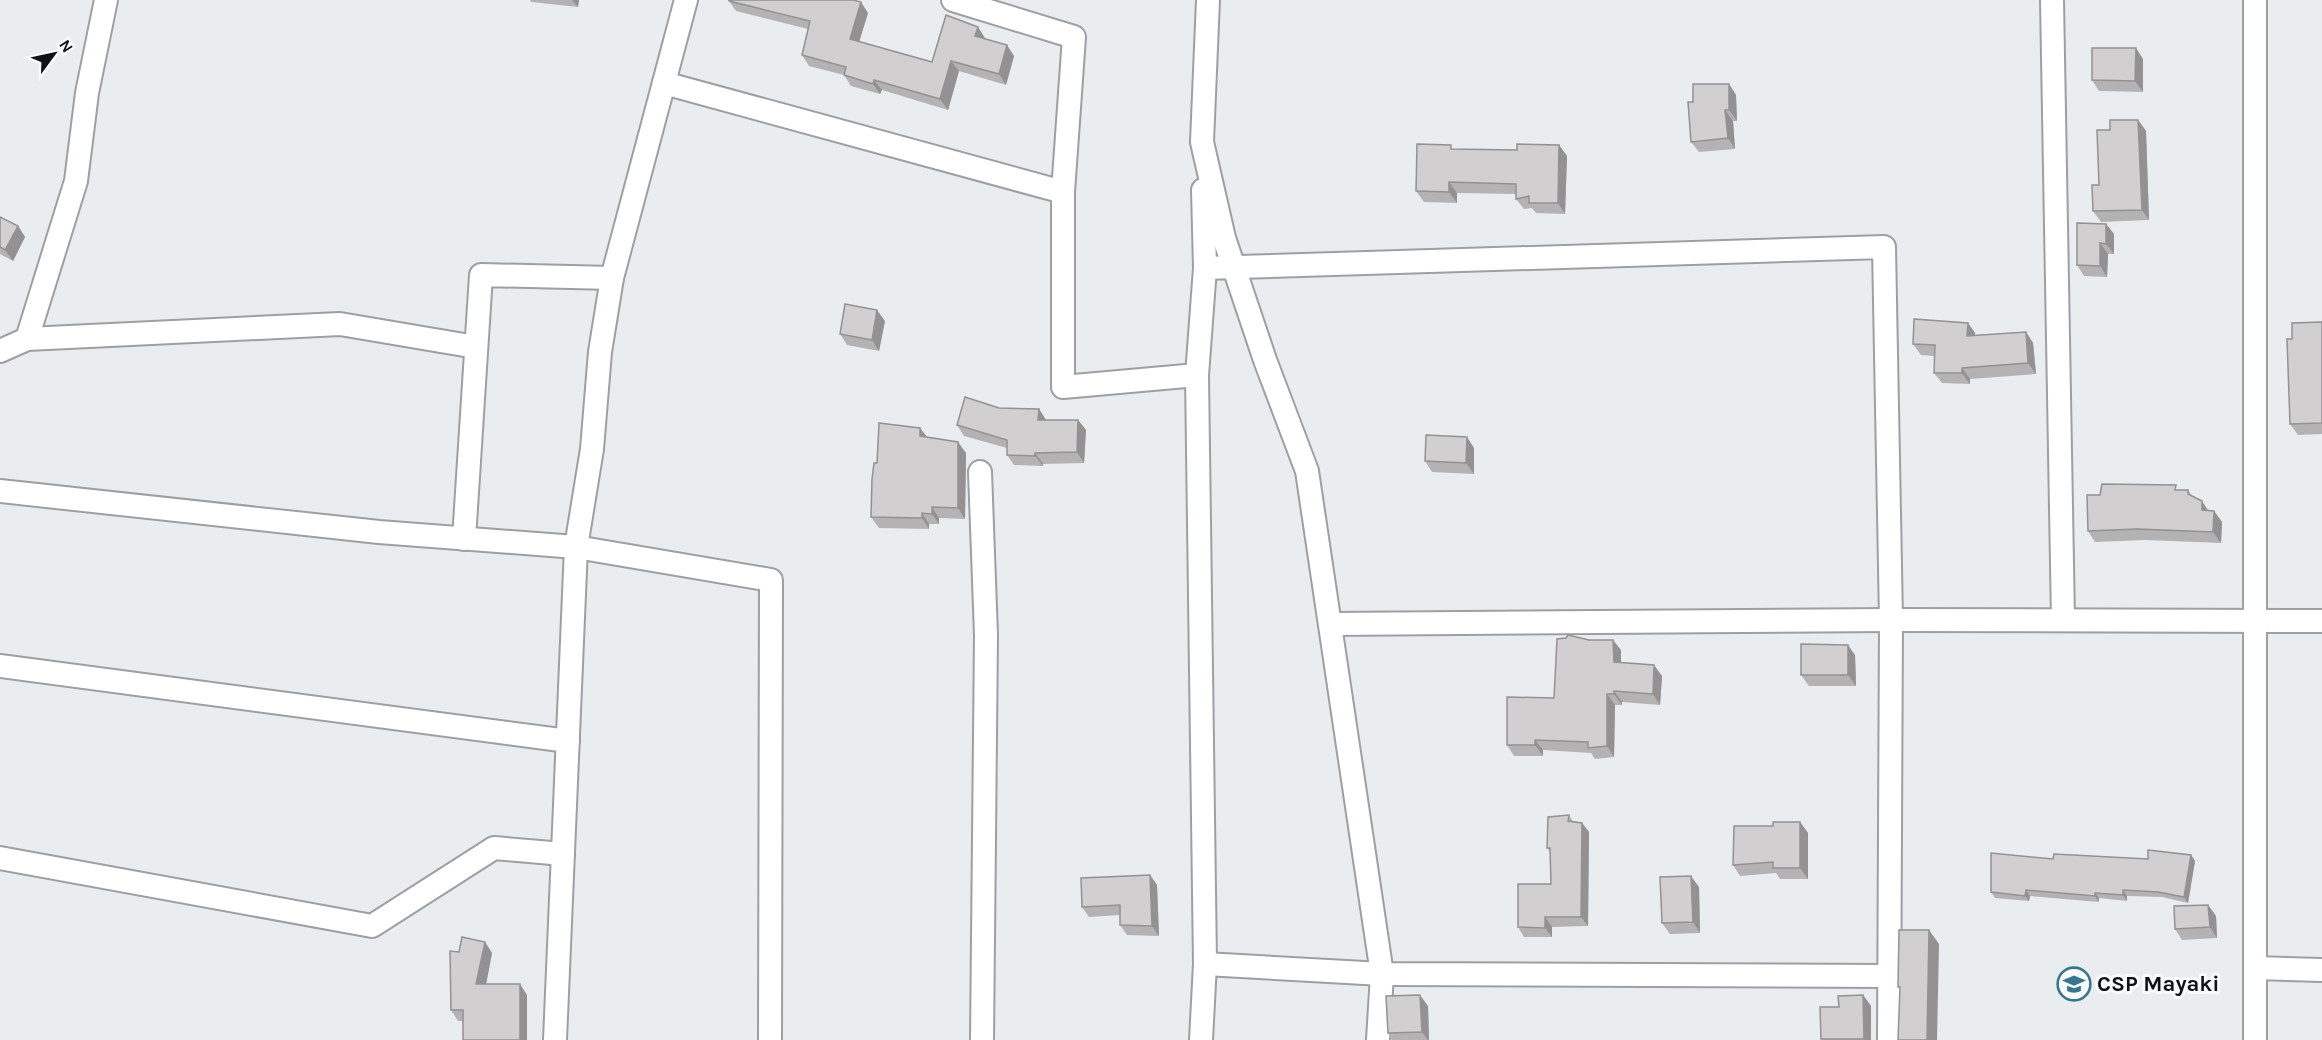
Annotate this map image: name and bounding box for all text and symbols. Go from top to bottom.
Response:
north arrow [24,24,84,84]
text: N [55,36,77,56]
school or university icon: CSP Mayaki [2056,966,2092,1002]
place label: CSP Mayaki [2097,971,2220,997]

